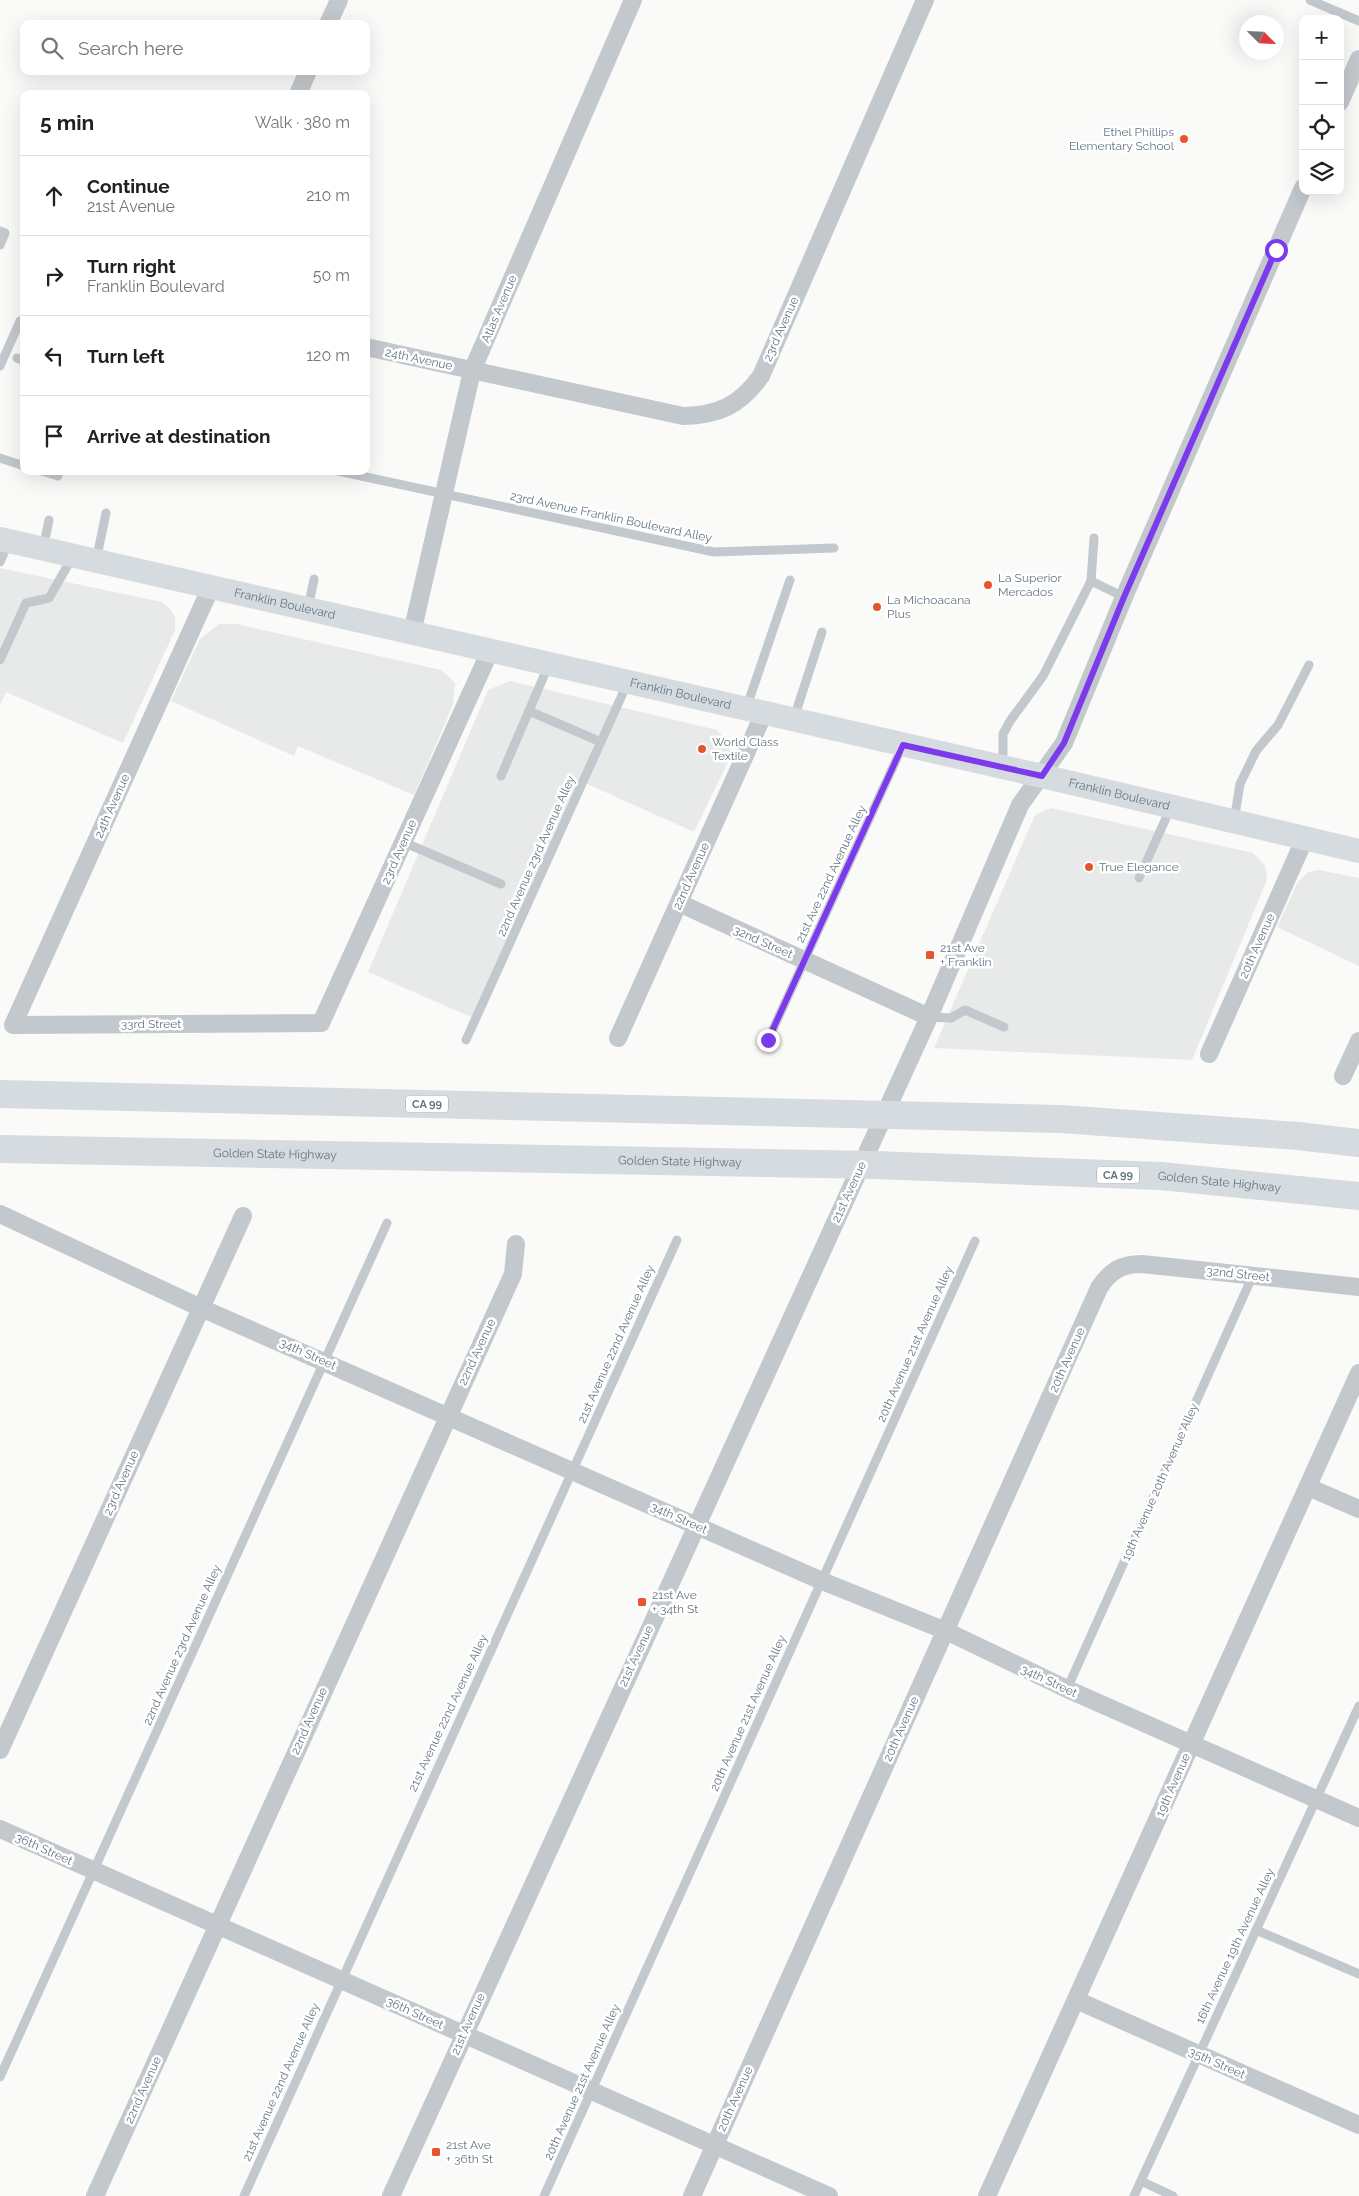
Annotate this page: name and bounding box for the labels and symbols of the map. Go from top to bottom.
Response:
north arrow [1239,15,1284,60]
place label: Ethel Phillips Elementary School [1069,125,1175,153]
marker: Ethel Phillips Elementary School [1178,133,1190,145]
route start [1265,239,1288,262]
street label: Atlas Avenue [478,273,520,345]
street label: 23rd Avenue [761,295,801,363]
street label: 24th Avenue [384,345,454,373]
street label: 23rd Avenue Franklin Boulevard Alley [509,489,714,545]
place label: La Superior Mercados [998,571,1062,599]
marker: La Superior Mercados [982,579,994,591]
street label: Franklin Boulevard [233,585,337,622]
place label: La Michoacana Plus [887,593,971,621]
marker: La Michoacana Plus [871,601,883,613]
street label: Franklin Boulevard [629,676,733,712]
place label: World Class Textile [712,735,779,763]
marker: World Class Textile [696,743,708,755]
street label: 24th Avenue [92,772,132,840]
street label: 22nd Avenue 23rd Avenue Alley [494,773,578,939]
street label: Franklin Boulevard [1067,776,1171,813]
street label: 21st Ave 22nd Avenue Alley [793,802,869,945]
street label: 23rd Avenue [379,818,419,886]
street label: 22nd Avenue [670,840,712,912]
place label: True Elegance [1099,860,1179,874]
marker: True Elegance [1083,861,1095,873]
street label: 20th Avenue [1236,911,1278,981]
street label: 32nd Street [731,923,795,961]
place label: 21st Ave + Franklin [940,941,992,969]
marker: 21st Ave + Franklin [924,949,936,961]
street label: 33rd Street [121,1017,181,1031]
route end [757,1029,780,1052]
road number: CA 99 [406,1096,448,1112]
street label: Golden State Highway [213,1146,337,1162]
street label: Golden State Highway [618,1153,742,1170]
street label: 21st Avenue [829,1159,869,1225]
road number: CA 99 [1097,1166,1139,1184]
street label: Golden State Highway [1157,1169,1282,1195]
street label: 21st Avenue 22nd Avenue Alley [575,1262,657,1425]
street label: 20th Avenue 21st Avenue Alley [874,1263,956,1424]
street label: 32nd Street [1206,1264,1270,1284]
street label: 22nd Avenue [455,1317,499,1387]
street label: 20th Avenue [1046,1325,1088,1395]
street label: 34th Street [278,1335,338,1373]
street label: 19th Avenue 20th Avenue Alley [1119,1401,1201,1563]
street label: 23rd Avenue [101,1449,141,1517]
street label: 34th Street [649,1499,709,1537]
street label: 22nd Avenue 23rd Avenue Alley [140,1562,224,1728]
place label: 21st Ave + 34th St [652,1588,698,1616]
marker: 21st Ave + 34th St [636,1596,648,1608]
street label: 21st Avenue [616,1623,656,1689]
street label: 21st Avenue 22nd Avenue Alley [405,1632,491,1794]
street label: 20th Avenue 21st Avenue Alley [707,1632,789,1793]
street label: 34th Street [1019,1662,1079,1700]
street label: 22nd Avenue [288,1685,330,1757]
street label: 20th Avenue [880,1694,922,1764]
street label: 19th Avenue [1153,1751,1193,1819]
street label: 36th Street [13,1830,75,1868]
street label: 16th Avenue 19th Avenue Alley [1193,1866,1277,2026]
street label: 21st Avenue [448,1991,488,2057]
street label: 36th Street [384,1994,446,2032]
street label: 21st Avenue 22nd Avenue Alley [240,2000,322,2163]
street label: 20th Avenue 21st Avenue Alley [541,2001,623,2162]
street label: 35th Street [1187,2044,1247,2082]
street label: 22nd Avenue [122,2054,164,2126]
street label: 20th Avenue [714,2064,756,2134]
place label: 21st Ave + 36th St [446,2138,493,2166]
marker: 21st Ave + 36th St [430,2146,442,2158]

